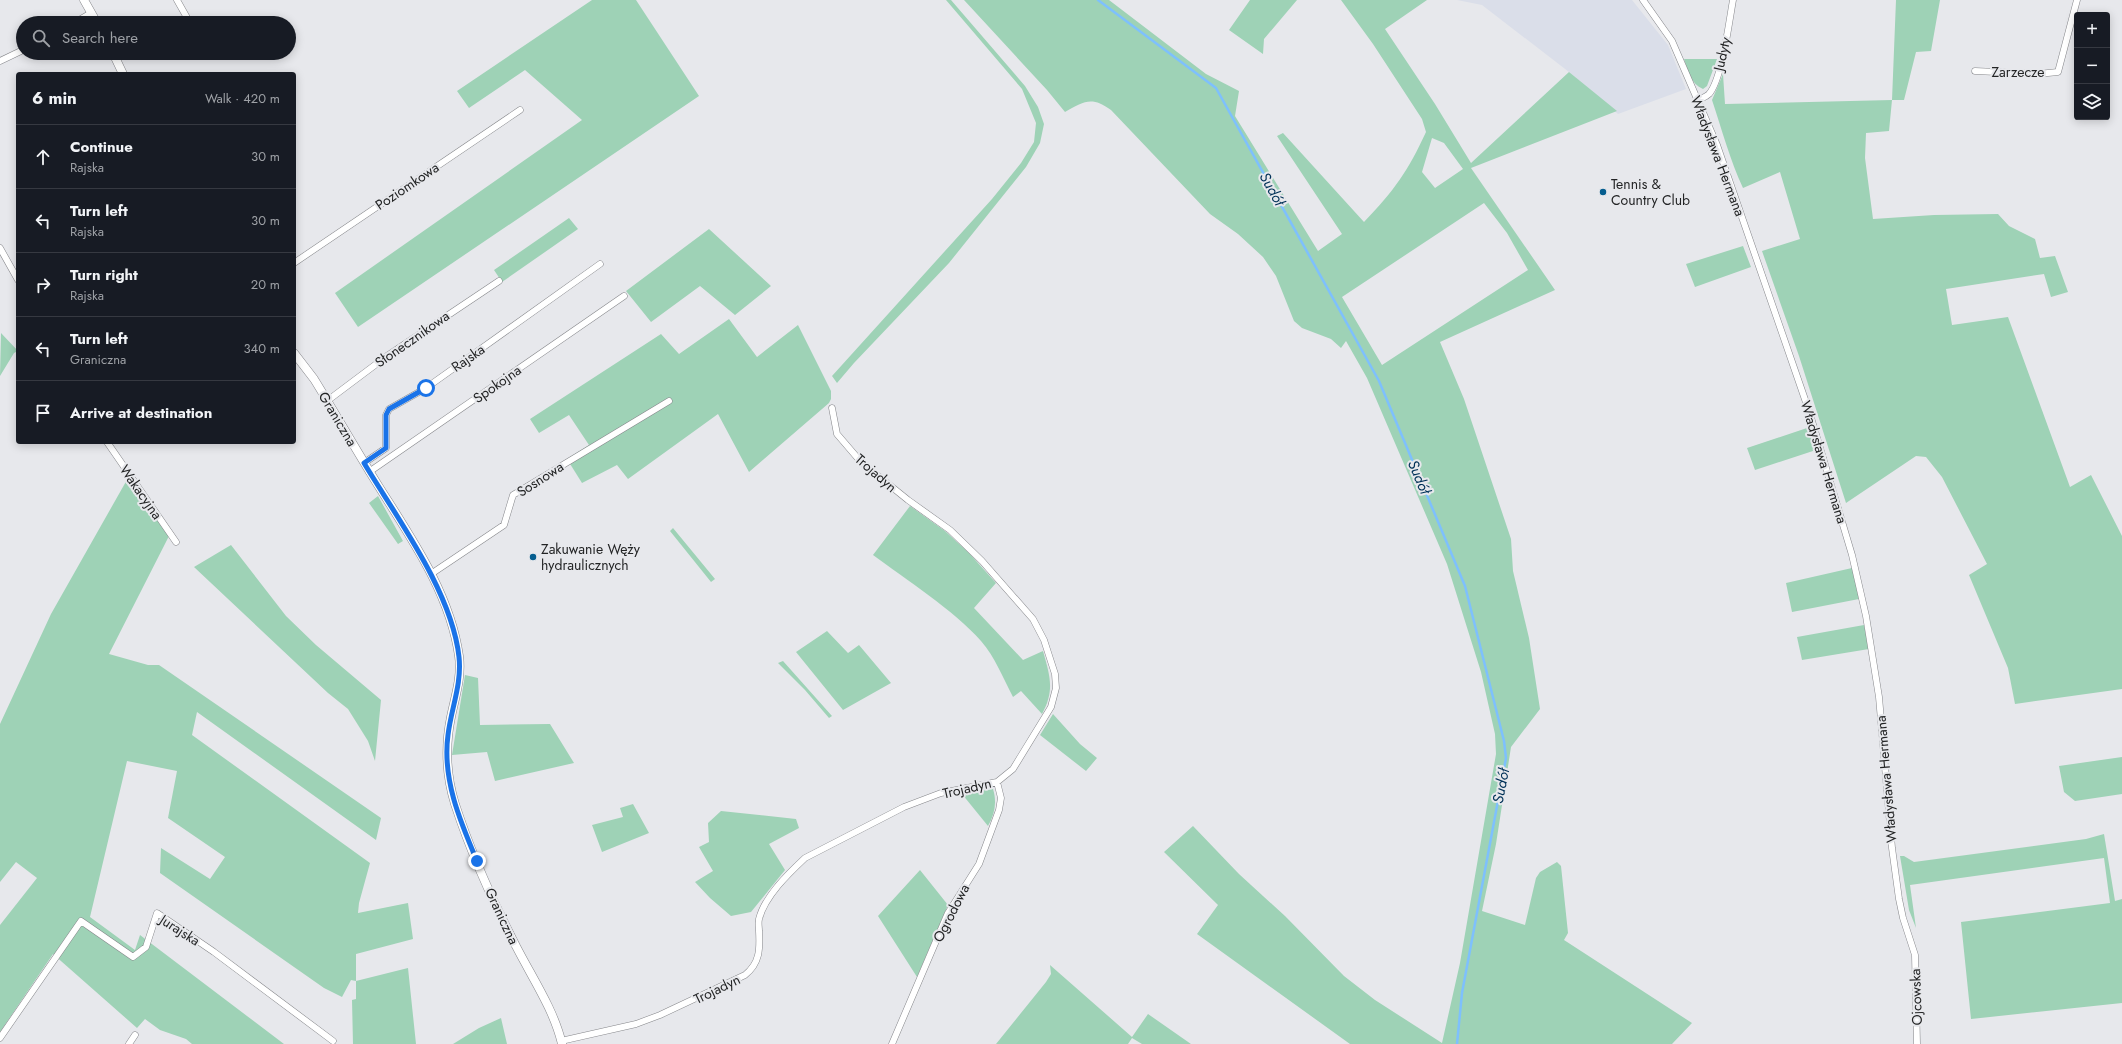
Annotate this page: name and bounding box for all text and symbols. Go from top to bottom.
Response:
map controls [2074,12,2110,120]
button: + [2074,12,2110,48]
search box [16,16,296,60]
icon: search [30,27,52,49]
text: Search here [62,27,138,49]
street label: Judyty [1708,34,1736,75]
button: − [2074,48,2110,84]
street label: Zarzecze [1991,62,2045,82]
button: layers [2074,84,2110,120]
text: 6 min [32,86,77,110]
text: Walk · 420 m [205,89,280,108]
street label: Władysława Hermana [1686,93,1750,219]
text: Continue [70,136,133,158]
icon: ahead [32,146,54,168]
text: 30 m [251,147,280,166]
street label: Poziomkowa [371,157,443,215]
text: Rajska [70,158,104,177]
water label: Sudół [1254,168,1291,211]
place label: Tennis & Country Club [1611,174,1690,210]
marker: Tennis & Country Club [1598,187,1608,197]
text: Turn left [70,200,128,222]
icon: left [32,210,54,232]
text: 30 m [251,211,280,230]
text: Rajska [70,222,104,241]
text: Turn right [70,264,138,286]
icon: right [32,274,54,296]
text: 20 m [251,275,280,294]
text: Rajska [70,286,104,305]
street label: Słonecznikowa [371,306,453,372]
text: Turn left [70,328,128,350]
icon: left [32,338,54,360]
text: 340 m [243,339,280,358]
street label: Rajska [447,339,489,377]
text: Graniczna [70,350,126,369]
street label: Spokojna [469,360,525,408]
route start [417,379,435,397]
street label: Graniczna [314,388,362,450]
street label: Władysława Hermana [1796,398,1852,526]
icon: arrive [32,402,54,424]
text: Arrive at destination [70,402,212,424]
street label: Trojadyn [851,449,901,497]
street label: Sosnowa [513,456,567,502]
water label: Sudół [1402,456,1437,499]
street label: Wakacyjna [115,461,167,523]
place label: Zakuwanie Węży hydraulicznych [541,539,641,575]
marker: Zakuwanie Węży hydraulicznych [528,552,538,562]
street label: Władysława Hermana [1870,715,1902,843]
water label: Sudół [1487,765,1515,805]
street label: Trojadyn [941,773,993,803]
route end [468,852,486,870]
street label: Ogrodowa [928,880,974,946]
street label: Graniczna [480,884,524,948]
street label: Jurajska [154,908,204,950]
street label: Ojcowska [1905,968,1927,1026]
street label: Trojadyn [690,969,744,1009]

